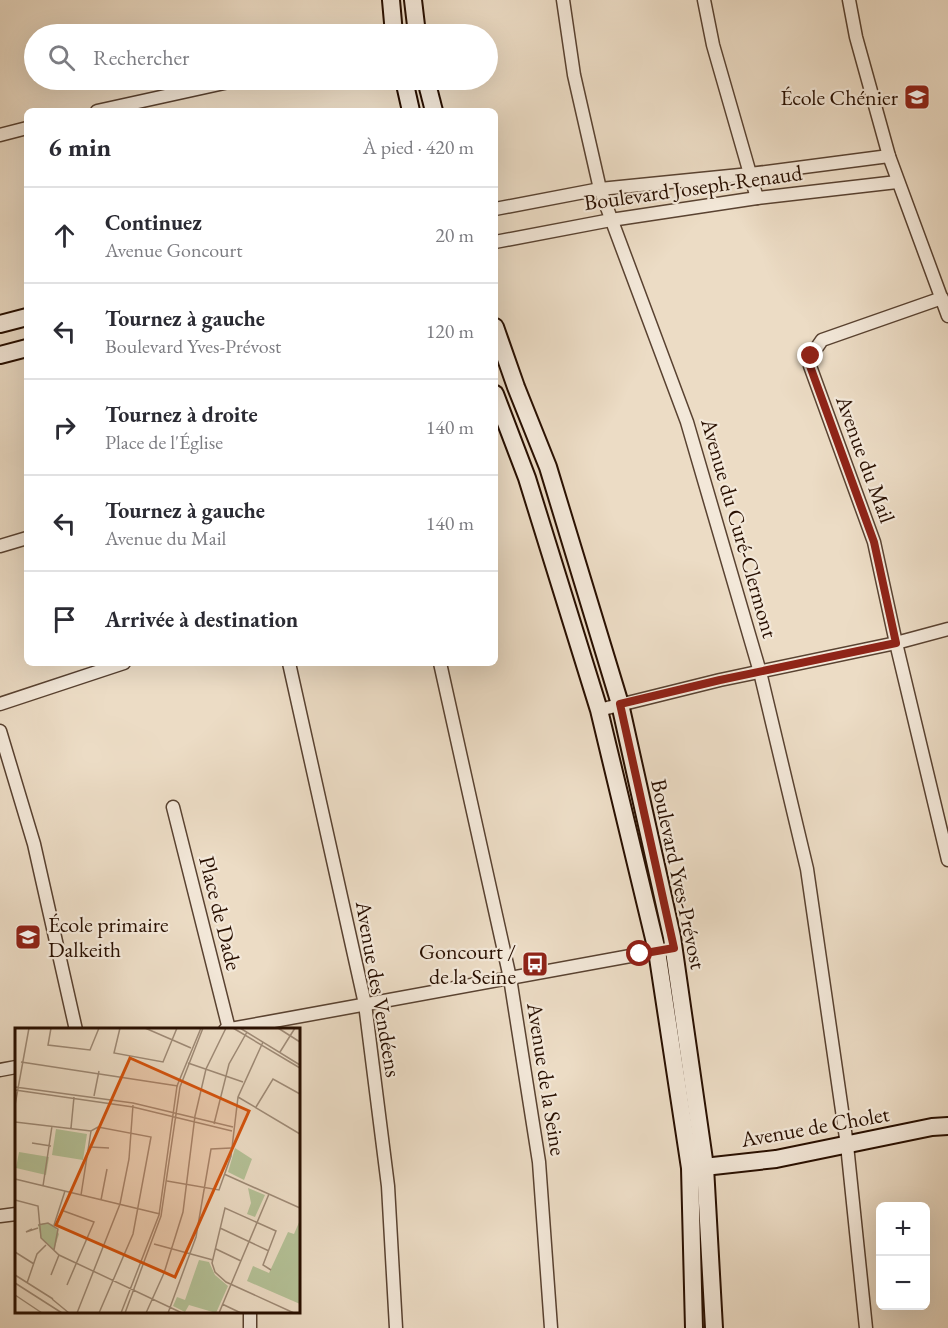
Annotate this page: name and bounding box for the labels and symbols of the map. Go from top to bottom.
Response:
school or university icon: École Chénier [902,82,932,112]
place label: École Chénier [780,83,899,112]
street label: Boulevard Joseph-Renaud [582,158,805,217]
route end [797,342,823,368]
street label: Avenue du Mail [829,391,902,527]
street label: Avenue du Curé-Clermont [694,414,785,641]
street label: Boulevard Yves-Prévost [644,776,713,972]
street label: Place de Dade [192,853,249,974]
street label: Avenue des Vendéens [349,898,408,1079]
place label: École primaire Dalkeith [48,910,169,964]
school or university icon: École primaire Dalkeith [13,922,43,952]
place label: Goncourt / de la Seine [419,937,516,991]
route start [626,940,652,966]
bus stop icon: Goncourt / de la Seine [520,949,550,979]
street label: Avenue de la Seine [520,1000,573,1158]
inset map [15,1028,300,1313]
street label: Avenue de Cholet [738,1099,892,1154]

